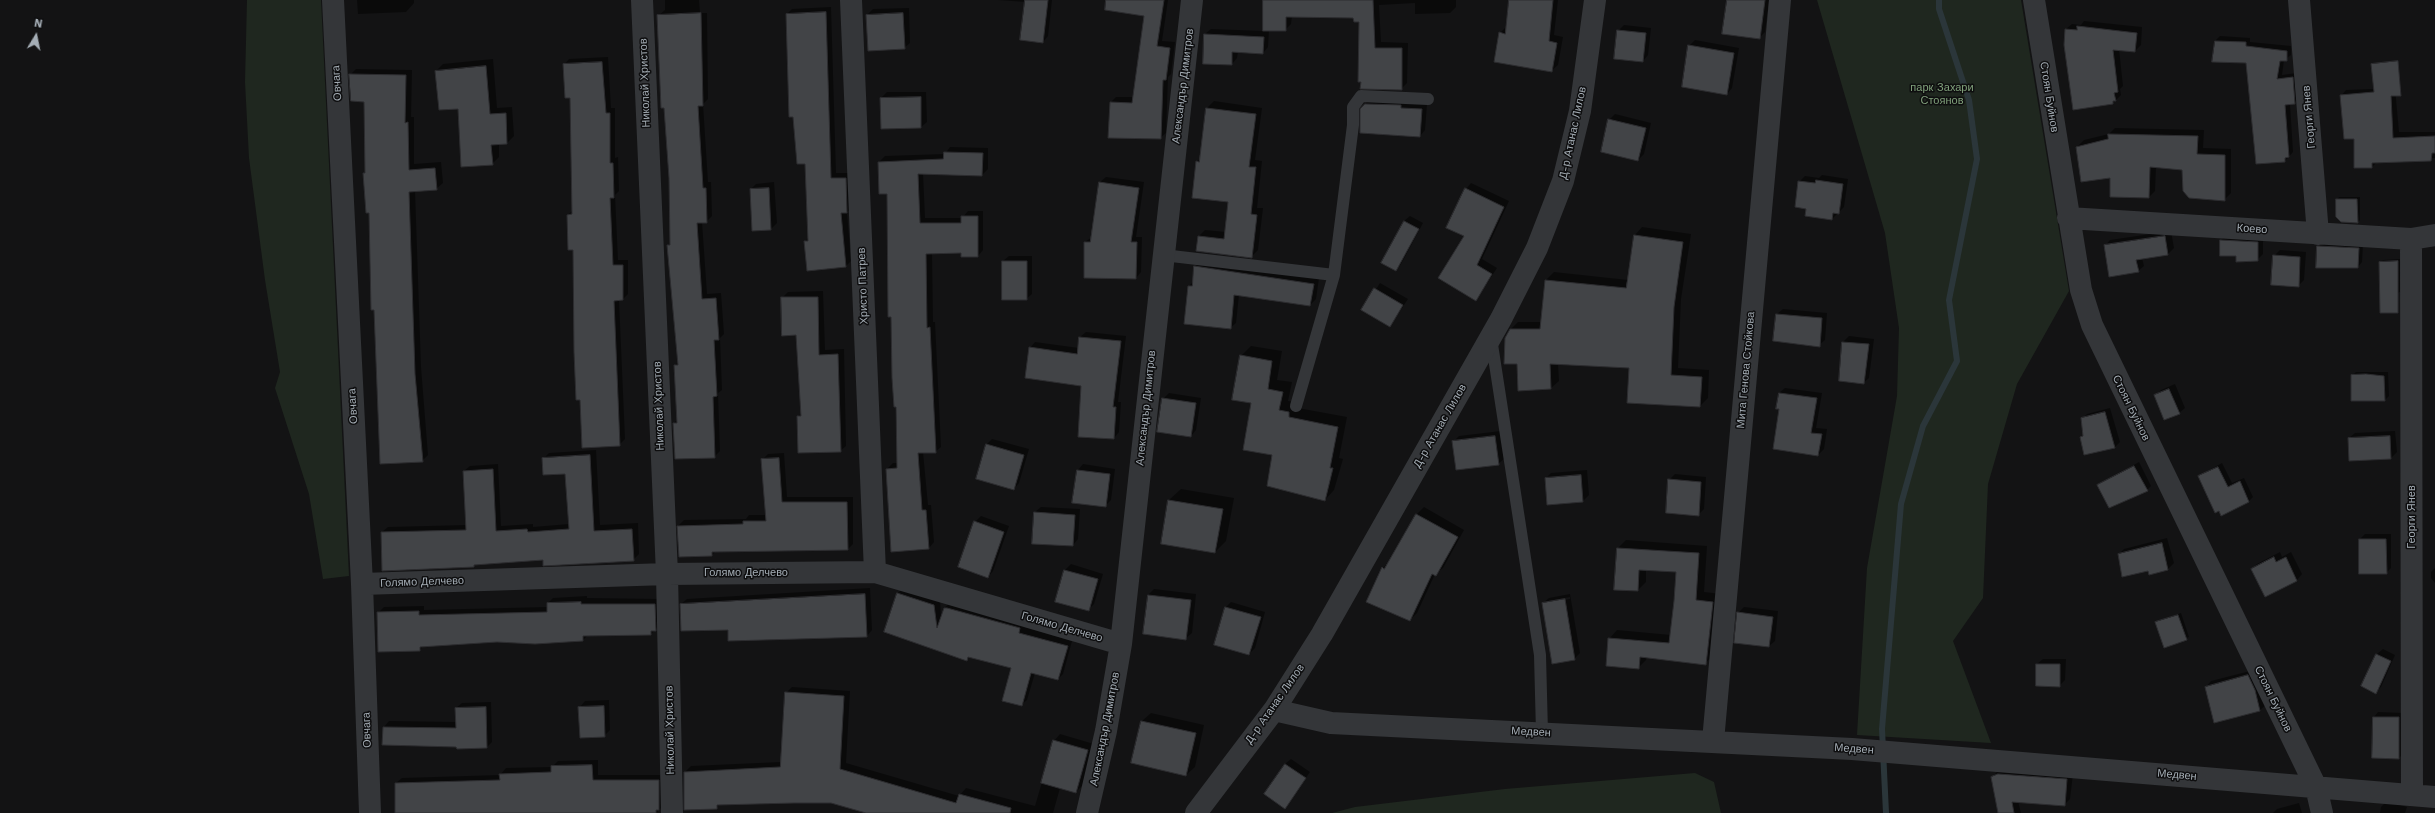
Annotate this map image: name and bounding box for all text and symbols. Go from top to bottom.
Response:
north arrow [16,16,56,56]
text: N [33,17,43,31]
street label: Александър Димитров [1169,28,1197,144]
street label: Николай Христов [637,38,653,128]
street label: Стоян Буйнов [2037,61,2061,133]
street label: Овчага [329,65,345,101]
park label: парк Захари Стоянов [1910,81,1974,107]
street label: Д-р Атанас Лилов [1557,85,1589,181]
street label: Георги Янев [2300,85,2318,149]
street label: Коево [2236,221,2268,237]
street label: Христо Патрев [855,247,871,325]
street label: Мита Генова Стойкова [1734,311,1758,429]
street label: Александър Димитров [1133,350,1159,466]
street label: Николай Христов [651,361,667,451]
street label: Стоян Буйнов [2109,373,2153,443]
street label: Д-р Атанас Лилов [1411,382,1469,470]
street label: Овчага [345,388,361,424]
street label: Георги Янев [2405,485,2419,549]
street label: Голямо Делчево [704,566,788,580]
street label: Голямо Делчево [380,574,464,590]
street label: Голямо Делчево [1020,609,1104,645]
street label: Д-р Атанас Лилов [1243,662,1307,746]
street label: Стоян Буйнов [2251,664,2295,734]
street label: Александър Димитров [1087,671,1123,787]
street label: Николай Христов [663,685,677,775]
street label: Овчага [360,712,374,748]
street label: Медвен [1511,724,1551,740]
street label: Медвен [1834,741,1874,757]
street label: Медвен [2157,767,2197,783]

